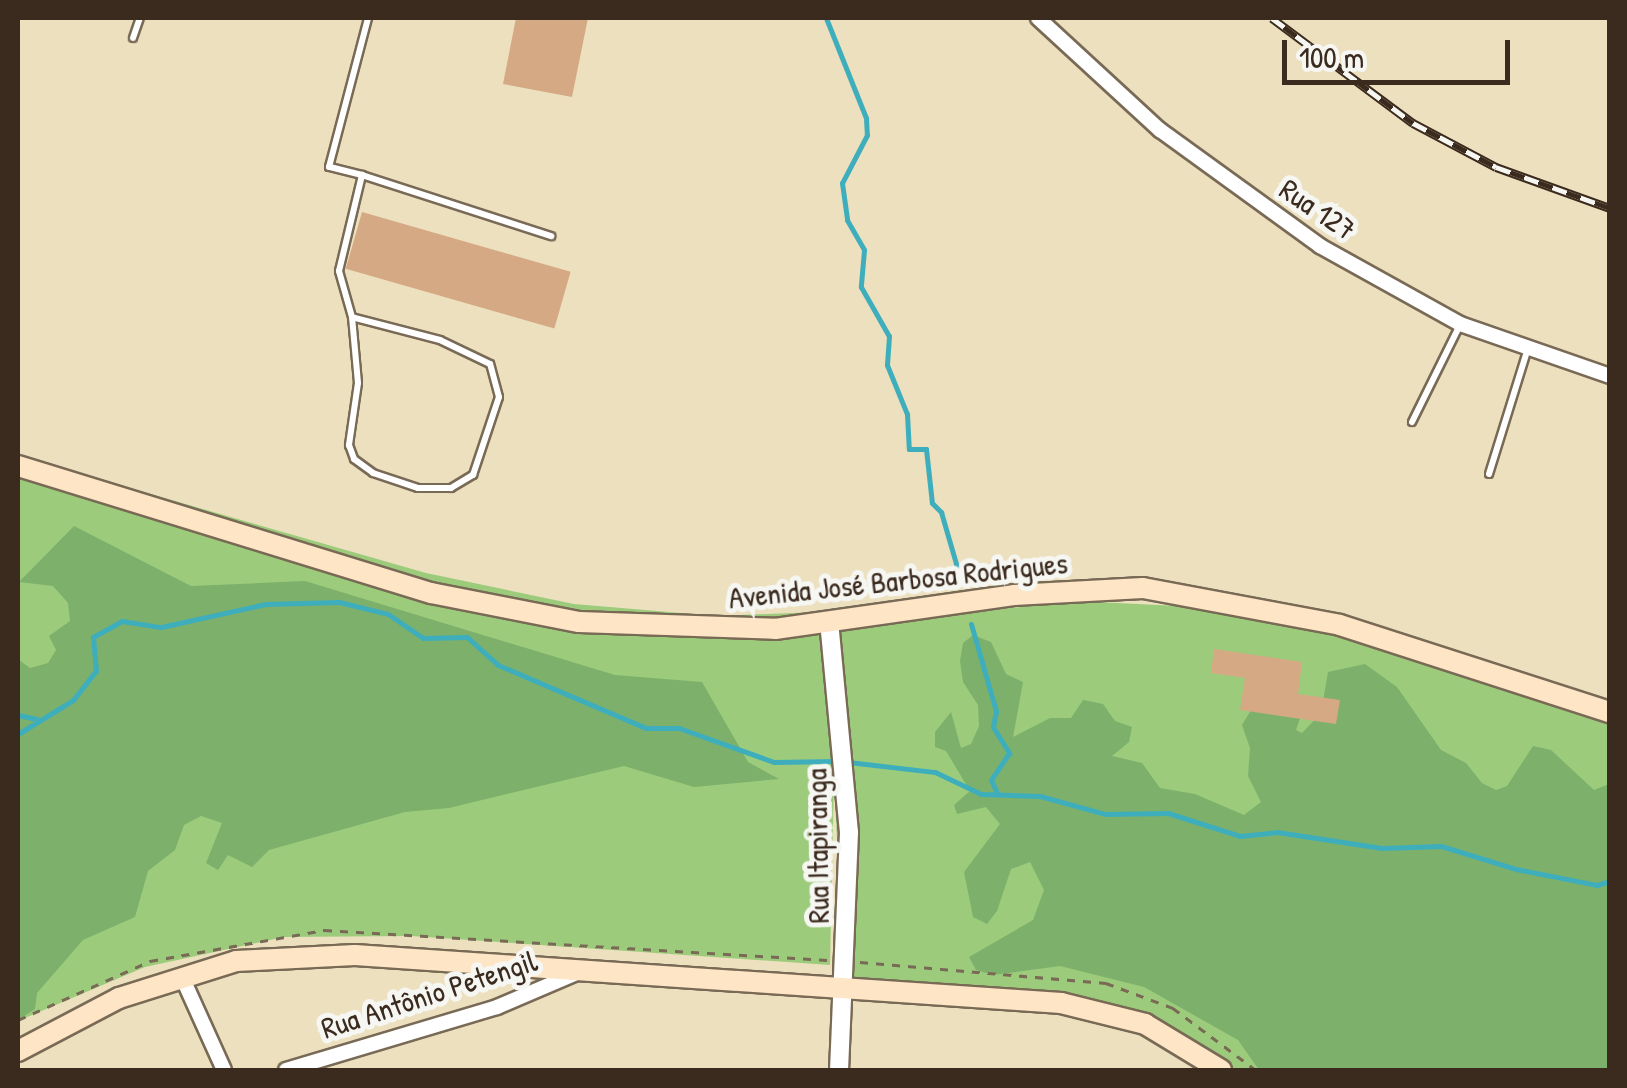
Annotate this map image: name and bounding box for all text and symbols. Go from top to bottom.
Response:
scale bar [1287,20,1514,82]
text: 100 m [1299,37,1364,77]
street label: Rua 127 [1273,171,1363,247]
street label: Avenida José Barbosa Rodrigues [727,544,1069,616]
street label: Rua Itapiranga [798,768,836,924]
street label: Rua Antônio Petengil [317,942,541,1046]

